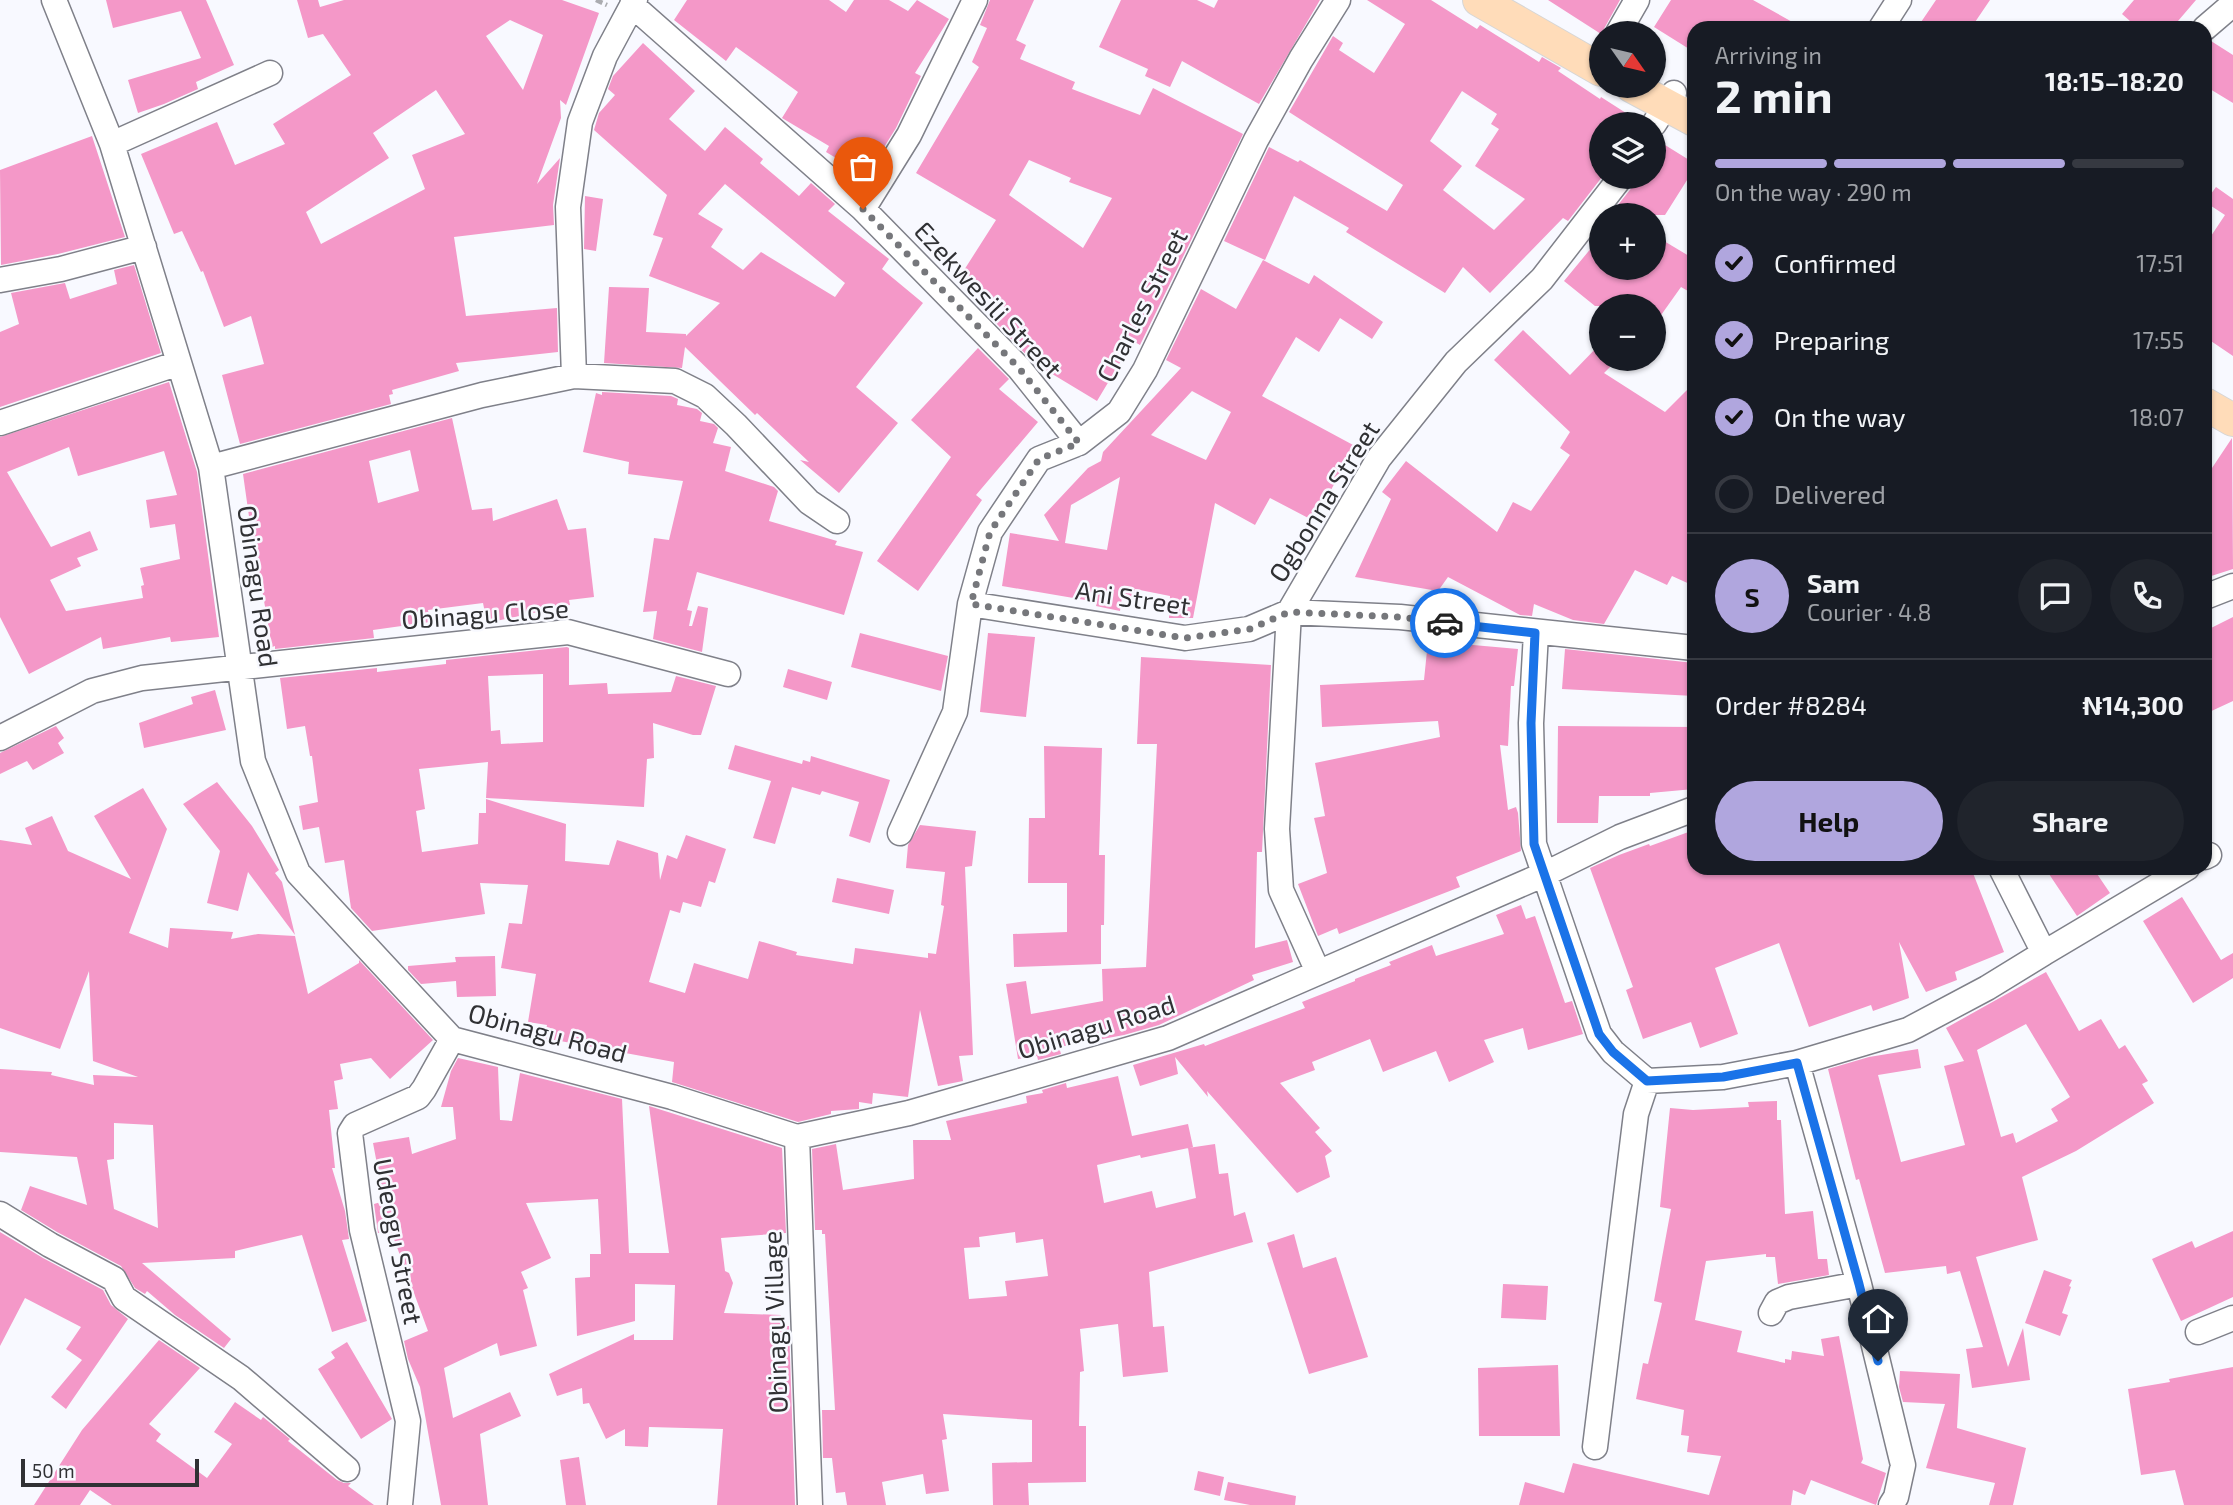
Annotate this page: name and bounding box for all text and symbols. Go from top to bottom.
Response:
north arrow [1589,21,1666,98]
map controls [1589,21,1666,371]
text: Arriving in [1715,41,1822,69]
text: 18:15–18:20 [2045,65,2184,96]
text: 2 min [1715,67,1833,122]
button: layers [1589,112,1666,189]
pin [833,137,893,209]
icon: bag [844,148,882,186]
text: On the way · 290 m [1715,178,1912,206]
button: + [1589,203,1666,280]
street label: Ezekwesili Street [909,214,1069,384]
street label: Charles Street [1089,223,1193,387]
icon: check [1715,244,1753,282]
text: Confirmed [1774,247,1897,278]
text: 17:51 [2136,249,2184,277]
button: − [1589,294,1666,371]
icon: check [1715,321,1753,359]
text: Preparing [1774,324,1889,355]
text: 17:55 [2133,326,2184,354]
icon: check [1715,398,1753,436]
text: On the way [1774,401,1905,432]
text: 18:07 [2130,403,2184,431]
street label: Ogbonna Street [1261,415,1385,587]
text: Delivered [1774,478,1886,509]
street label: Obinagu Road [232,503,286,669]
button: chat [2018,559,2092,633]
button: phone [2110,559,2184,633]
text: Sam [1807,567,1860,598]
street label: Ani Street [1074,574,1193,620]
text: S [1744,581,1760,612]
courier [1410,588,1480,658]
street label: Obinagu Close [400,592,570,634]
text: Courier · 4.8 [1807,598,1931,626]
icon: car [1426,604,1464,642]
text: Order #8284 [1715,689,1867,720]
text: ₦14,300 [2082,689,2184,720]
button: Help [1715,781,1943,861]
button: Share [1957,781,2184,861]
street label: Obinagu Road [1014,987,1178,1065]
street label: Obinagu Road [465,996,631,1068]
street label: Udeogu Street [368,1155,430,1327]
street label: Obinagu Village [755,1230,793,1414]
pin [1848,1289,1908,1361]
icon: home [1859,1300,1897,1338]
scale bar [21,1456,200,1488]
text: 50 m [32,1459,75,1482]

